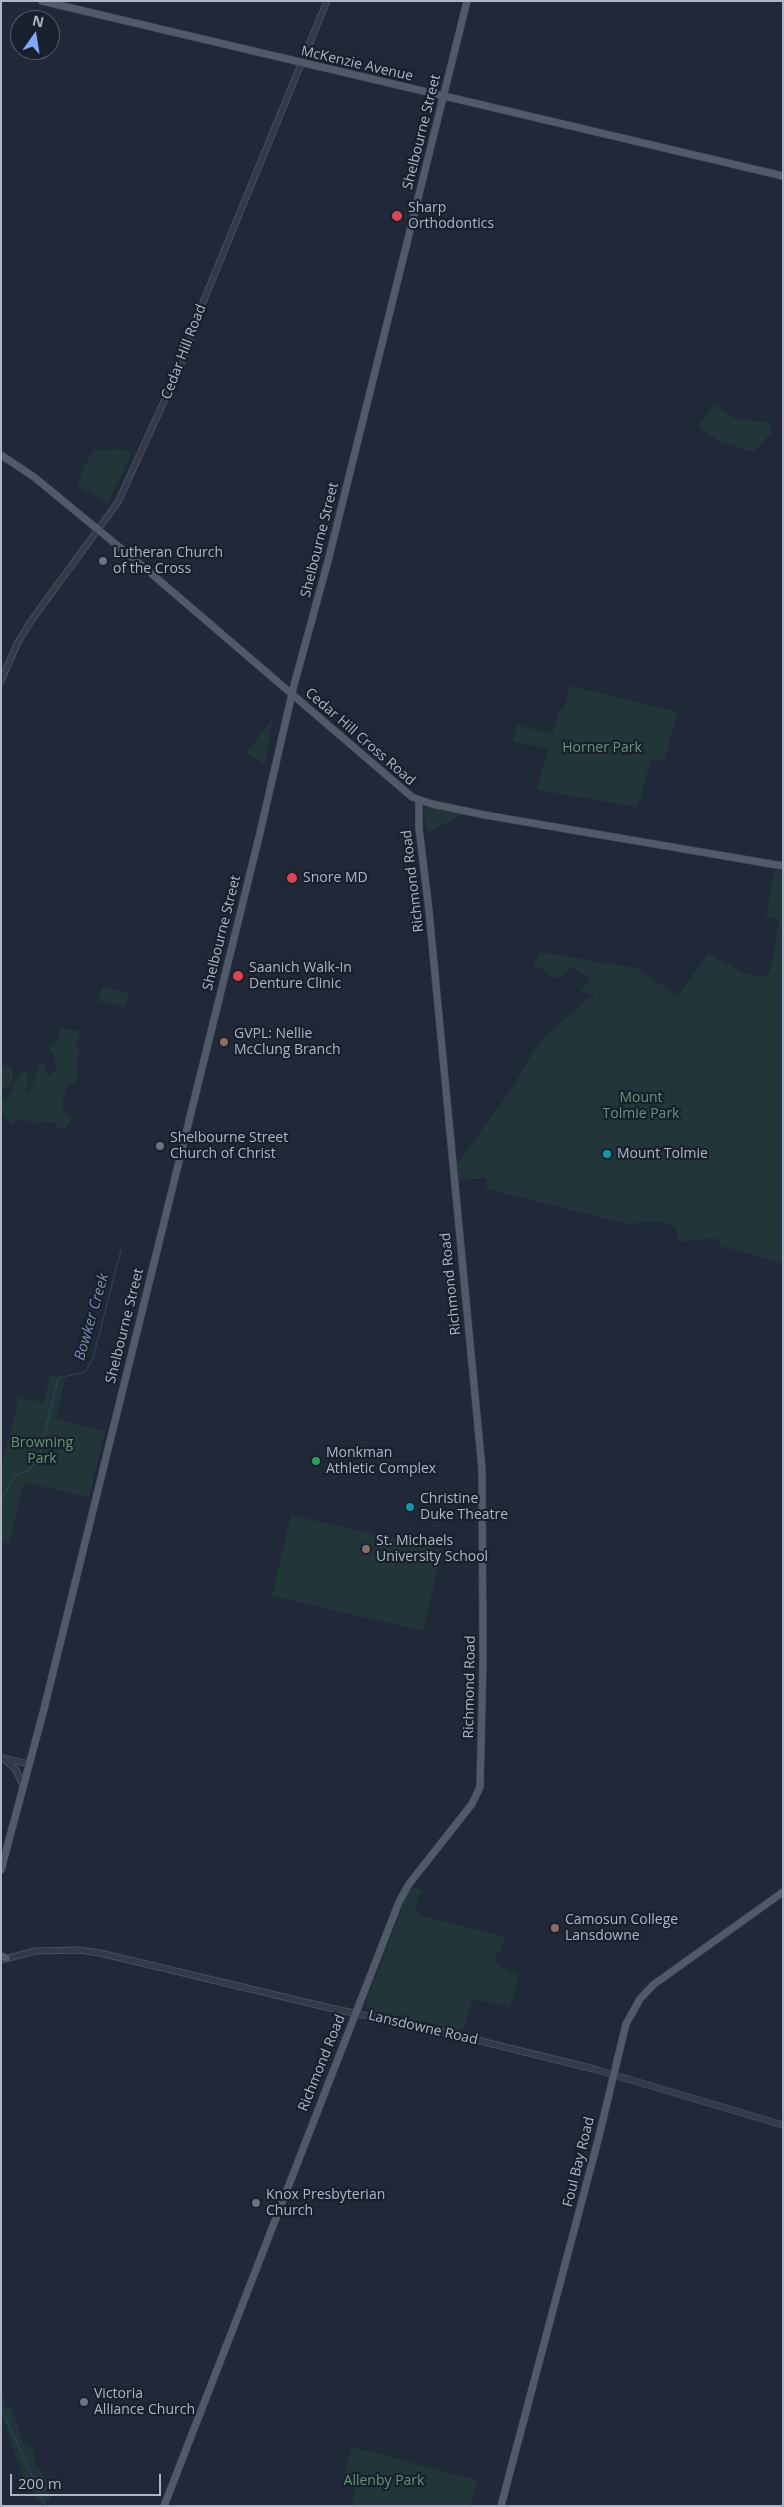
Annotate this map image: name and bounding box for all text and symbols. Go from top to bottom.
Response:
north arrow [10,10,60,60]
text: N [31,10,46,31]
street label: McKenzie Avenue [299,43,415,85]
street label: Shelbourne Street [400,73,444,191]
place label: Sharp Orthodontics [408,200,494,232]
marker: Sharp Orthodontics [390,209,404,223]
street label: Cedar Hill Road [158,302,210,402]
street label: Shelbourne Street [298,481,342,599]
place label: Lutheran Church of the Cross [113,545,223,578]
marker: Lutheran Church of the Cross [97,555,109,567]
street label: Cedar Hill Cross Road [302,685,418,789]
park label: Horner Park [562,740,642,756]
street label: Richmond Road [398,829,428,933]
place label: Snore MD [303,870,368,886]
marker: Snore MD [285,871,299,885]
street label: Shelbourne Street [200,874,244,992]
place label: Saanich Walk-In Denture Clinic [249,960,352,992]
marker: Saanich Walk-In Denture Clinic [231,969,245,983]
place label: GVPL: Nellie McClung Branch [234,1026,340,1058]
marker: GVPL: Nellie McClung Branch [218,1036,230,1048]
park label: Mount Tolmie Park [603,1090,679,1122]
place label: Shelbourne Street Church of Christ [170,1130,288,1162]
marker: Shelbourne Street Church of Christ [154,1140,166,1152]
place label: Mount Tolmie [617,1146,708,1162]
marker: Mount Tolmie [601,1148,613,1160]
street label: Richmond Road [437,1232,465,1336]
street label: Shelbourne Street [103,1267,147,1385]
water label: Bowker Creek [71,1271,113,1363]
park label: Browning Park [11,1435,73,1468]
place label: Monkman Athletic Complex [326,1445,436,1478]
marker: Monkman Athletic Complex [310,1455,322,1467]
place label: Christine Duke Theatre [420,1491,508,1524]
marker: Christine Duke Theatre [404,1501,416,1513]
place label: St. Michaels University School [376,1533,488,1565]
marker: St. Michaels University School [360,1543,372,1555]
street label: Richmond Road [461,1635,479,1739]
place label: Camosun College Lansdowne [565,1912,678,1944]
marker: Camosun College Lansdowne [549,1922,561,1934]
street label: Lansdowne Road [367,2007,479,2049]
street label: Richmond Road [295,2012,349,2114]
street label: Foul Bay Road [560,2115,598,2209]
place label: Knox Presbyterian Church [266,2187,385,2220]
marker: Knox Presbyterian Church [250,2197,262,2209]
place label: Victoria Alliance Church [94,2386,195,2418]
marker: Victoria Alliance Church [78,2396,90,2408]
scale bar [12,2464,164,2496]
text: 200 m [18,2473,62,2493]
park label: Allenby Park [344,2473,424,2489]

